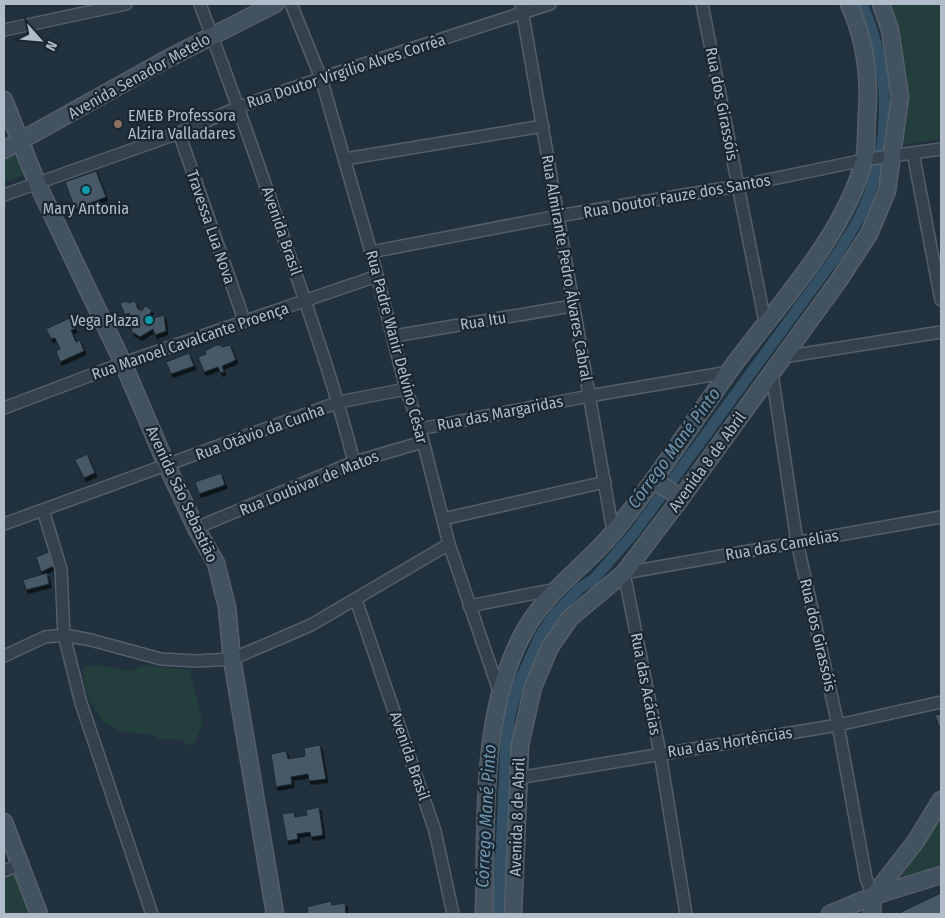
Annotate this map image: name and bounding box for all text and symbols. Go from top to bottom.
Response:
north arrow [15,15,65,65]
street label: Avenida Senador Metelo [65,29,213,123]
street label: Rua Doutor Virgílio Alves Corrêa [244,30,448,112]
text: N [42,38,61,53]
street label: Rua dos Girassóis [702,46,742,162]
place label: EMEB Professora Alzira Valladares [128,106,236,143]
marker: EMEB Professora Alzira Valladares [112,118,124,130]
street label: Rua Almirante Pedro Álvares Cabral [538,153,596,383]
street label: Travessa Lua Nova [183,168,239,287]
street label: Rua Doutor Fauze dos Santos [582,170,772,222]
marker: Mary Antonia [80,184,92,196]
street label: Avenida Brasil [258,184,306,278]
place label: Mary Antonia [43,199,129,218]
street label: Rua Padre Wanir Delvino César [362,248,432,446]
street label: Rua Manoel Cavalcante Proença [89,298,291,384]
street label: Rua Itu [459,308,507,334]
place label: Vega Plaza [70,311,139,330]
marker: Vega Plaza [143,314,155,326]
water label: Córrego Mané Pinto [623,383,725,513]
street label: Rua das Margaridas [435,391,565,435]
street label: Rua Otávio da Cunha [193,400,327,464]
street label: Avenida 8 de Abril [664,408,750,516]
street label: Avenida São Sebastião [142,423,222,565]
street label: Rua Loubivar de Matos [237,446,382,520]
street label: Rua das Camélias [724,526,840,564]
street label: Rua dos Girassóis [796,577,840,693]
street label: Rua das Acácias [627,631,665,737]
street label: Avenida Brasil [386,709,434,803]
street label: Rua das Hortências [666,723,794,761]
water label: Córrego Mané Pinto [471,744,501,888]
street label: Avenida 8 de Abril [505,757,529,877]

